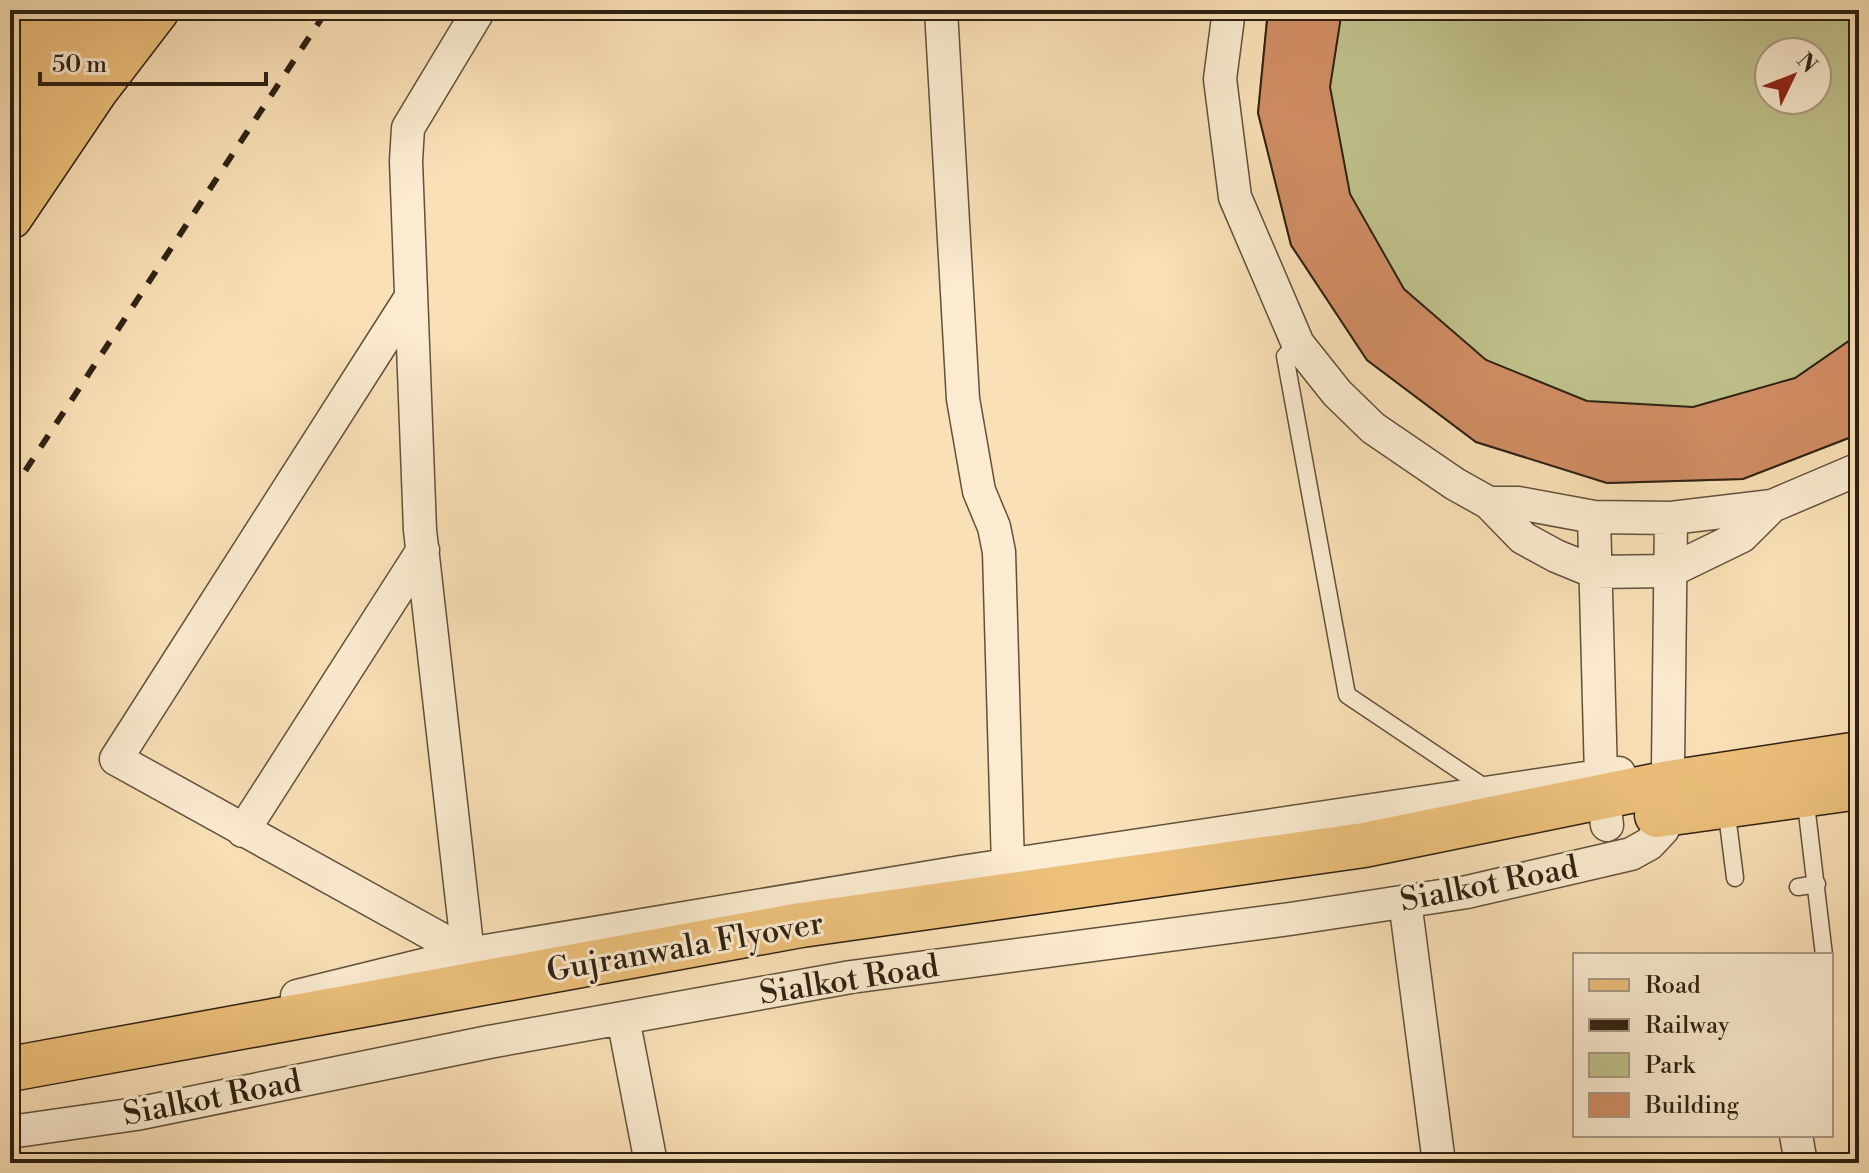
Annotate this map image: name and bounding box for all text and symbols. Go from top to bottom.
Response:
scale bar [40,36,266,86]
north arrow [1753,36,1833,116]
text: N [1791,48,1823,79]
text: 50 m [52,50,107,80]
street label: Sialkot Road [1396,847,1582,921]
street label: Gujranwala Flyover [543,903,827,991]
street label: Sialkot Road [757,946,941,1014]
legend [1573,953,1833,1137]
text: Road [1645,971,1701,1001]
text: Railway [1645,1011,1730,1041]
text: Park [1645,1051,1696,1081]
street label: Sialkot Road [119,1061,305,1135]
text: Building [1644,1091,1739,1121]

